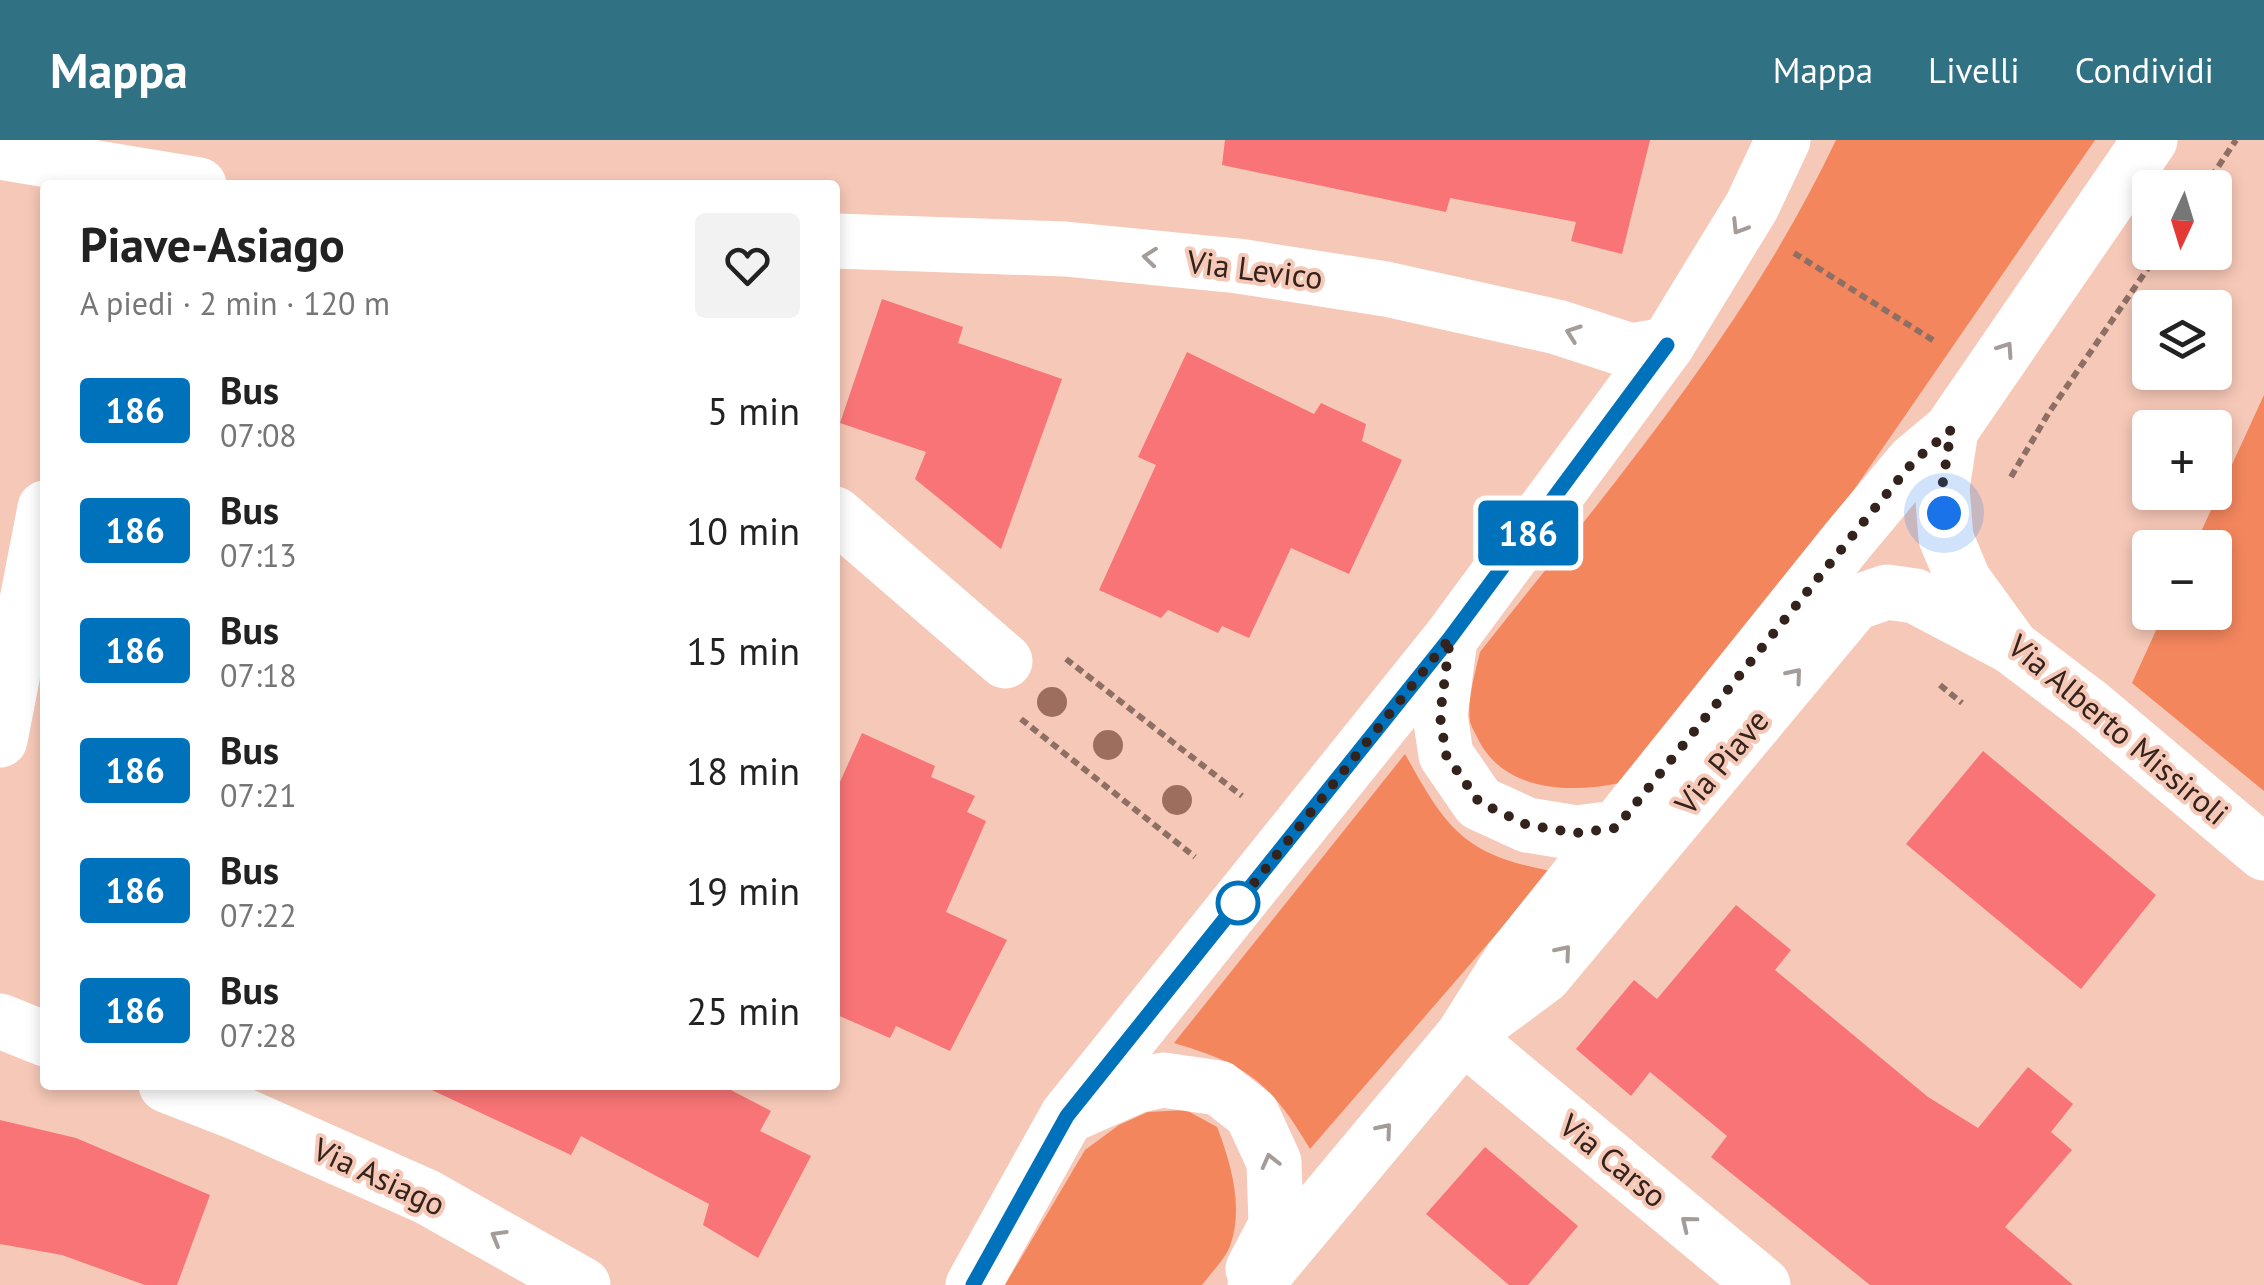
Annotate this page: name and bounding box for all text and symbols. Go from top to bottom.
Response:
text: Mappa [50,39,188,101]
text: Mappa [1773,47,1873,93]
text: Livelli [1928,47,2020,93]
text: Condividi [2075,47,2214,93]
north arrow [2132,170,2232,270]
map controls [2132,170,2232,630]
text: Piave-Asiago [80,213,345,275]
button: heart [695,213,800,318]
one-way arrow [1732,216,1751,234]
street label: Via Levico [1184,240,1325,298]
one-way arrow [1142,247,1158,269]
text: A piedi · 2 min · 120 m [80,282,390,324]
button: layers [2132,290,2232,390]
one-way arrow [1565,324,1583,344]
one-way arrow [1994,342,2013,360]
text: Bus [220,365,279,414]
text: 5 min [707,386,800,435]
text: 186 [105,387,165,433]
button: + [2132,410,2232,510]
text: 07:08 [220,414,297,456]
text: Bus [220,485,279,534]
your location [1919,488,1969,538]
line badge: 186 [1470,500,1586,566]
text: 10 min [687,506,800,555]
text: 186 [105,507,165,553]
text: 186 [1498,510,1558,556]
button: − [2132,530,2232,630]
text: 07:13 [220,534,297,576]
text: Bus [220,605,279,654]
street label: Via Alberto Missiroli [1999,624,2238,834]
text: 15 min [687,626,800,675]
text: 186 [105,627,165,673]
text: 07:18 [220,654,297,696]
one-way arrow [1783,669,1801,687]
street label: Via Piave [1664,700,1777,823]
text: Bus [220,725,279,774]
text: 18 min [687,746,800,795]
text: 186 [105,747,165,793]
text: 07:21 [220,774,297,816]
text: Bus [220,845,279,894]
text: 19 min [687,866,800,915]
text: 186 [105,867,165,913]
unlabelled marker [1217,882,1259,924]
text: 07:22 [220,894,297,936]
one-way arrow [1553,945,1571,963]
text: Bus [220,965,279,1014]
text: 25 min [687,986,800,1035]
text: 186 [105,987,165,1033]
text: 07:28 [220,1014,297,1056]
street label: Via Carso [1551,1104,1676,1216]
one-way arrow [1373,1123,1391,1141]
street label: Via Asiago [306,1127,452,1225]
one-way arrow [1261,1153,1282,1170]
one-way arrow [1682,1217,1700,1235]
one-way arrow [491,1230,509,1249]

